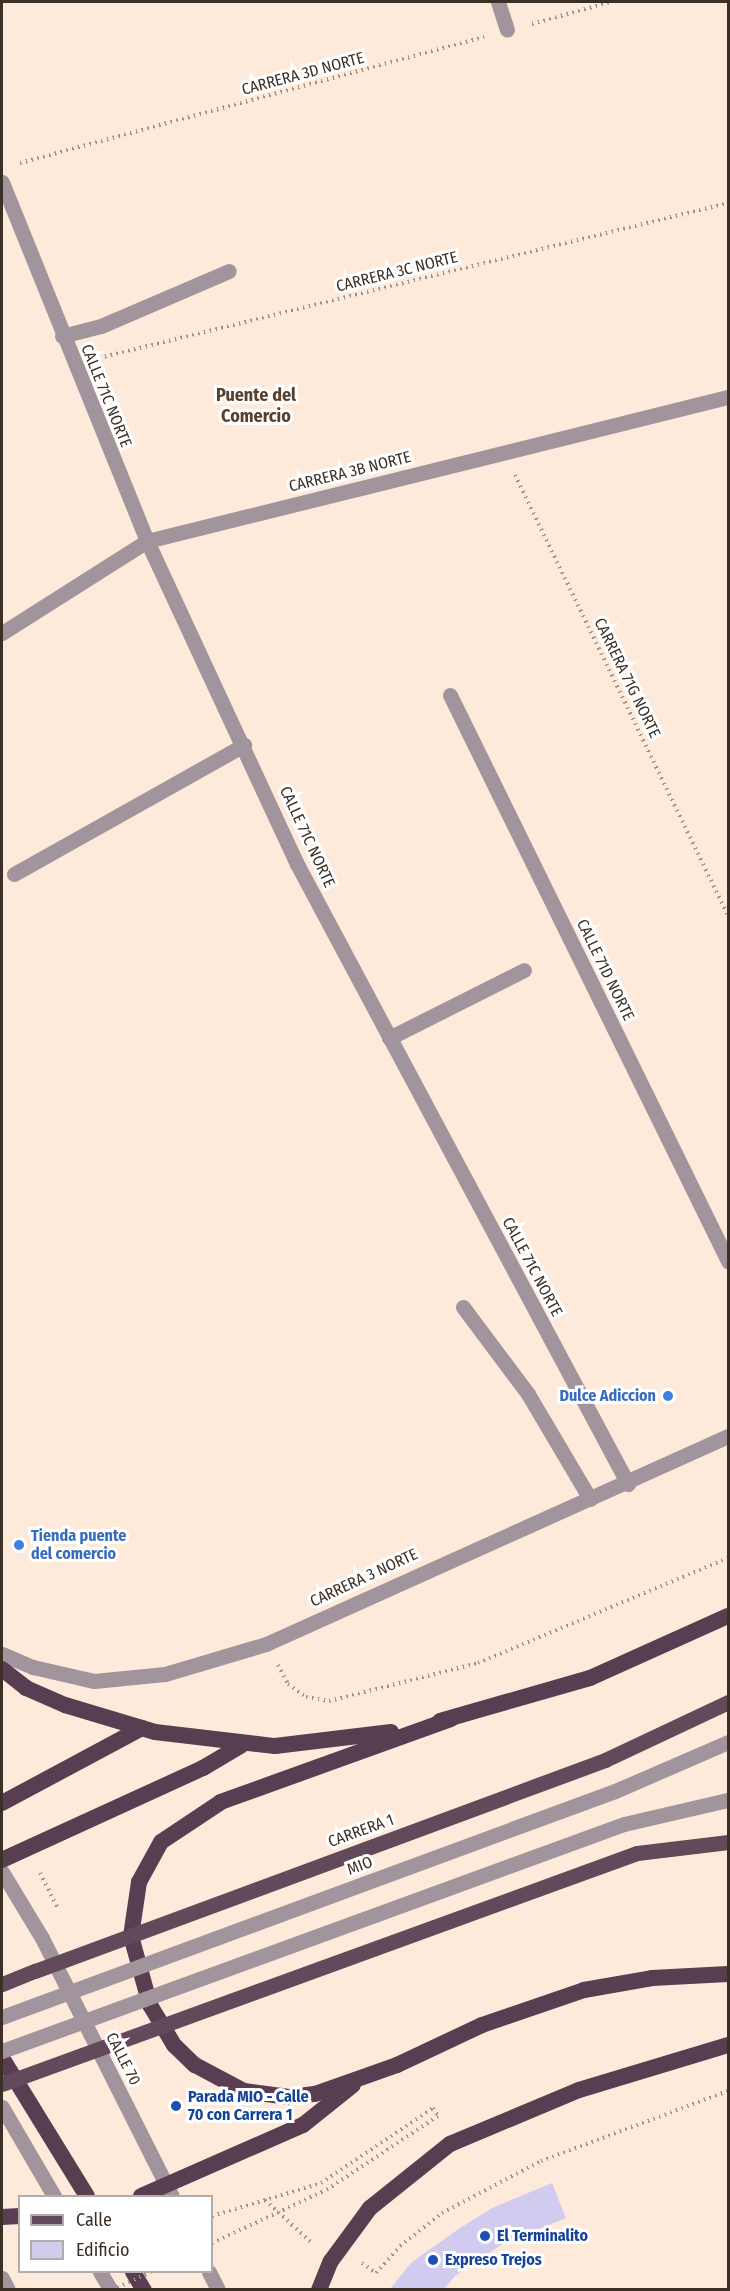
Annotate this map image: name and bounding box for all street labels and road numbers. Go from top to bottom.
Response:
street label: CARRERA 3D NORTE [240,48,366,100]
street label: CARRERA 3C NORTE [334,248,460,296]
street label: CALLE 71C NORTE [77,342,135,450]
street label: CARRERA 3B NORTE [287,448,413,496]
street label: CARRERA 71G NORTE [590,615,664,741]
street label: CALLE 71C NORTE [275,783,339,891]
street label: CALLE 71D NORTE [572,916,638,1024]
street label: CALLE 71C NORTE [498,1214,566,1320]
street label: CARRERA 3 NORTE [307,1545,421,1611]
street label: CARRERA 1 [325,1810,397,1852]
street label: MIO [345,1853,375,1879]
street label: CALLE 70 [102,2029,144,2089]

